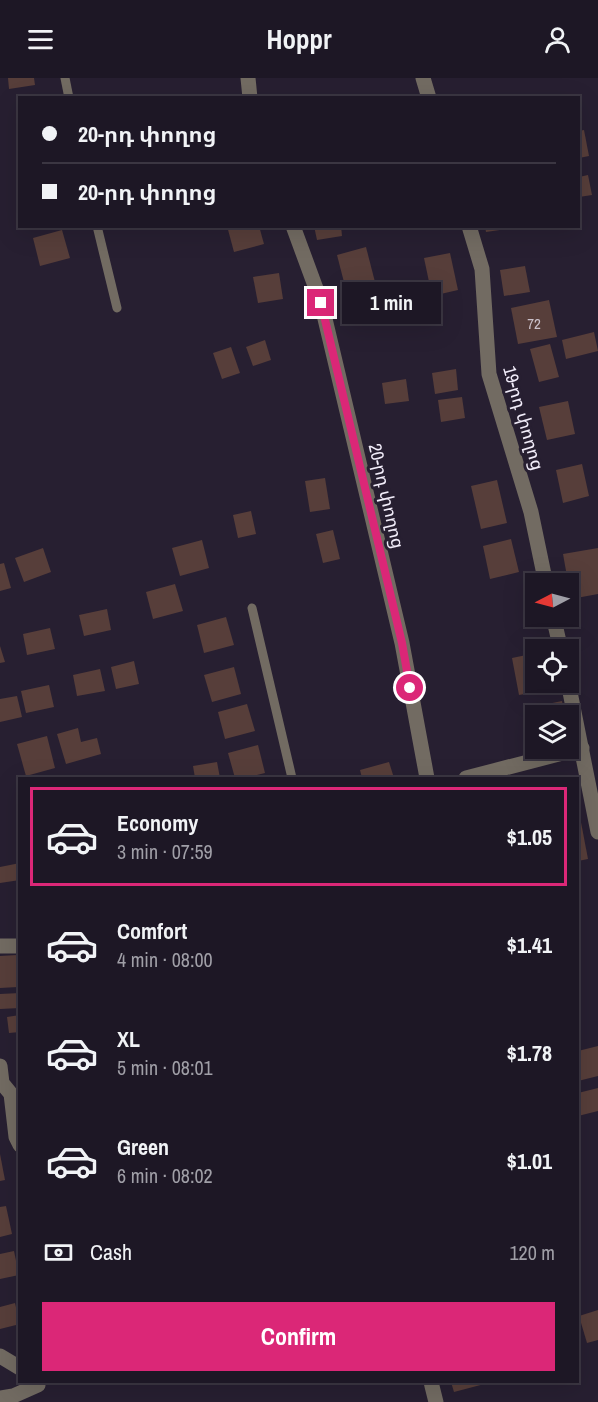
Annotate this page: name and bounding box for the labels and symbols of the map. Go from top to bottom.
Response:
callout: 1 min [342,282,441,324]
route end [307,289,334,316]
house number: 72 [527,313,541,334]
street label: 19-րդ փողոց [497,363,551,473]
street label: 20-րդ փողոց [363,441,411,551]
north arrow [525,573,579,627]
route start [396,674,423,701]

